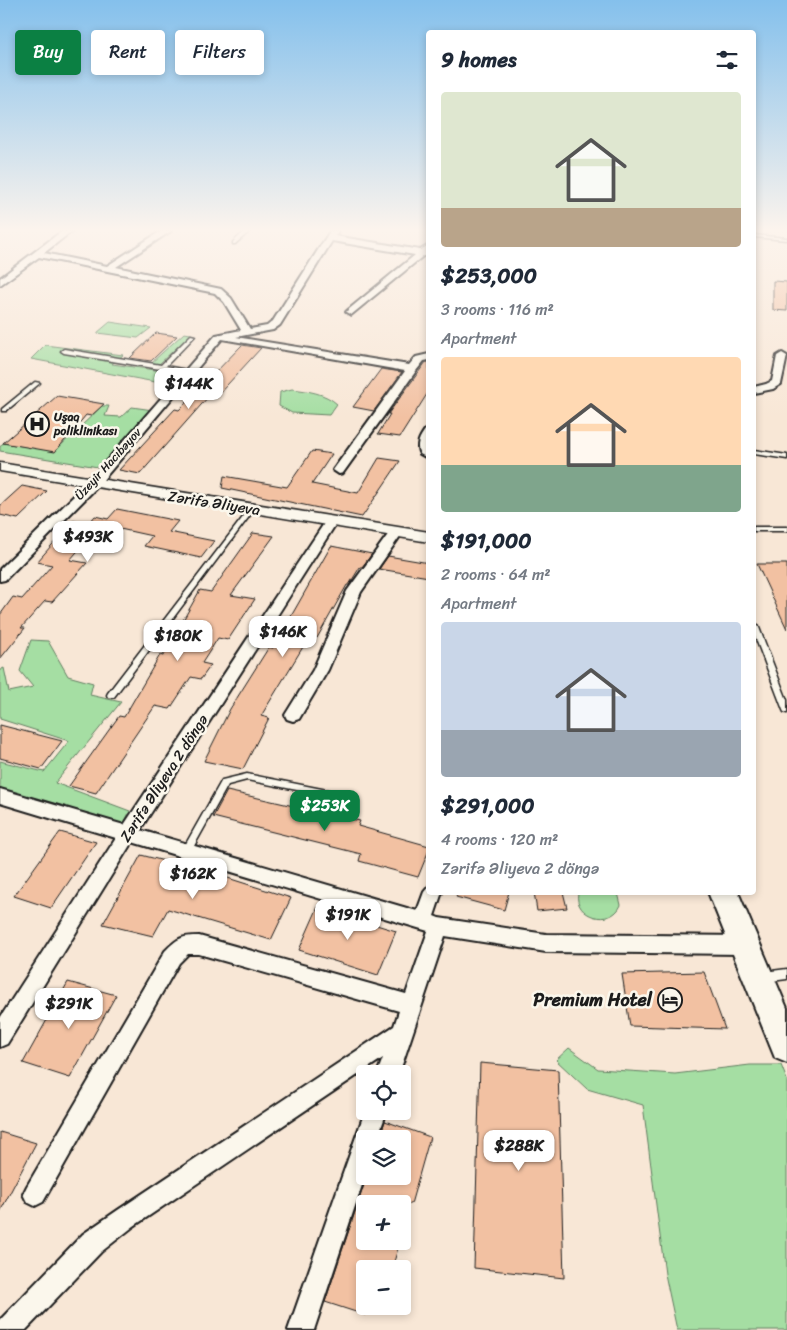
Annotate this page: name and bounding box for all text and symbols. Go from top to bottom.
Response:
chip: Buy [15,30,81,75]
chip: Rent [91,30,165,75]
chip: Filters [175,30,264,75]
text: 9 homes [441,41,517,79]
icon: filters [713,46,741,74]
icon: home [546,125,636,215]
text: $253,000 [441,257,537,295]
text: 3 rooms · 116 m² [441,295,554,324]
text: Apartment [441,324,517,353]
pin: $144K [154,368,224,410]
text: $144K [165,369,213,398]
icon: home [546,390,636,480]
place label: Uşaq poliklinikası [53,406,118,442]
hospital icon: Uşaq poliklinikası [24,411,50,437]
street label: Üzeyir Hacıbəyov [69,422,147,505]
street label: Zərifə Əliyeva [166,483,262,523]
pin: $493K [53,520,123,563]
text: $493K [63,522,113,551]
text: $191,000 [441,522,532,560]
text: 2 rooms · 64 m² [441,560,551,589]
text: Apartment [441,589,517,618]
pin: $146K [248,616,318,658]
text: $146K [260,617,306,646]
pin: $180K [143,620,213,662]
text: $180K [154,621,202,650]
icon: home [546,655,636,745]
street label: Zərifə Əliyeva 2 döngə [113,709,215,847]
text: $291,000 [441,787,535,825]
pin: $253K [290,790,360,832]
text: $253K [301,791,349,820]
text: 4 rooms · 120 m² [441,825,558,854]
text: Zərifə Əliyeva 2 döngə [441,854,599,883]
pin: $162K [158,858,228,900]
text: $162K [170,859,216,888]
pin: $191K [313,898,383,941]
text: $191K [326,900,370,929]
place label: Premium Hotel [533,984,653,1016]
hotel icon: Premium Hotel [657,987,683,1013]
pin: $291K [34,988,104,1030]
text: $291K [46,989,92,1018]
map controls [356,1065,411,1315]
button: locate [356,1065,411,1120]
button: layers [356,1130,411,1185]
pin: $288K [484,1130,554,1172]
text: $288K [494,1131,544,1160]
button: + [356,1195,411,1250]
button: − [356,1260,411,1315]

